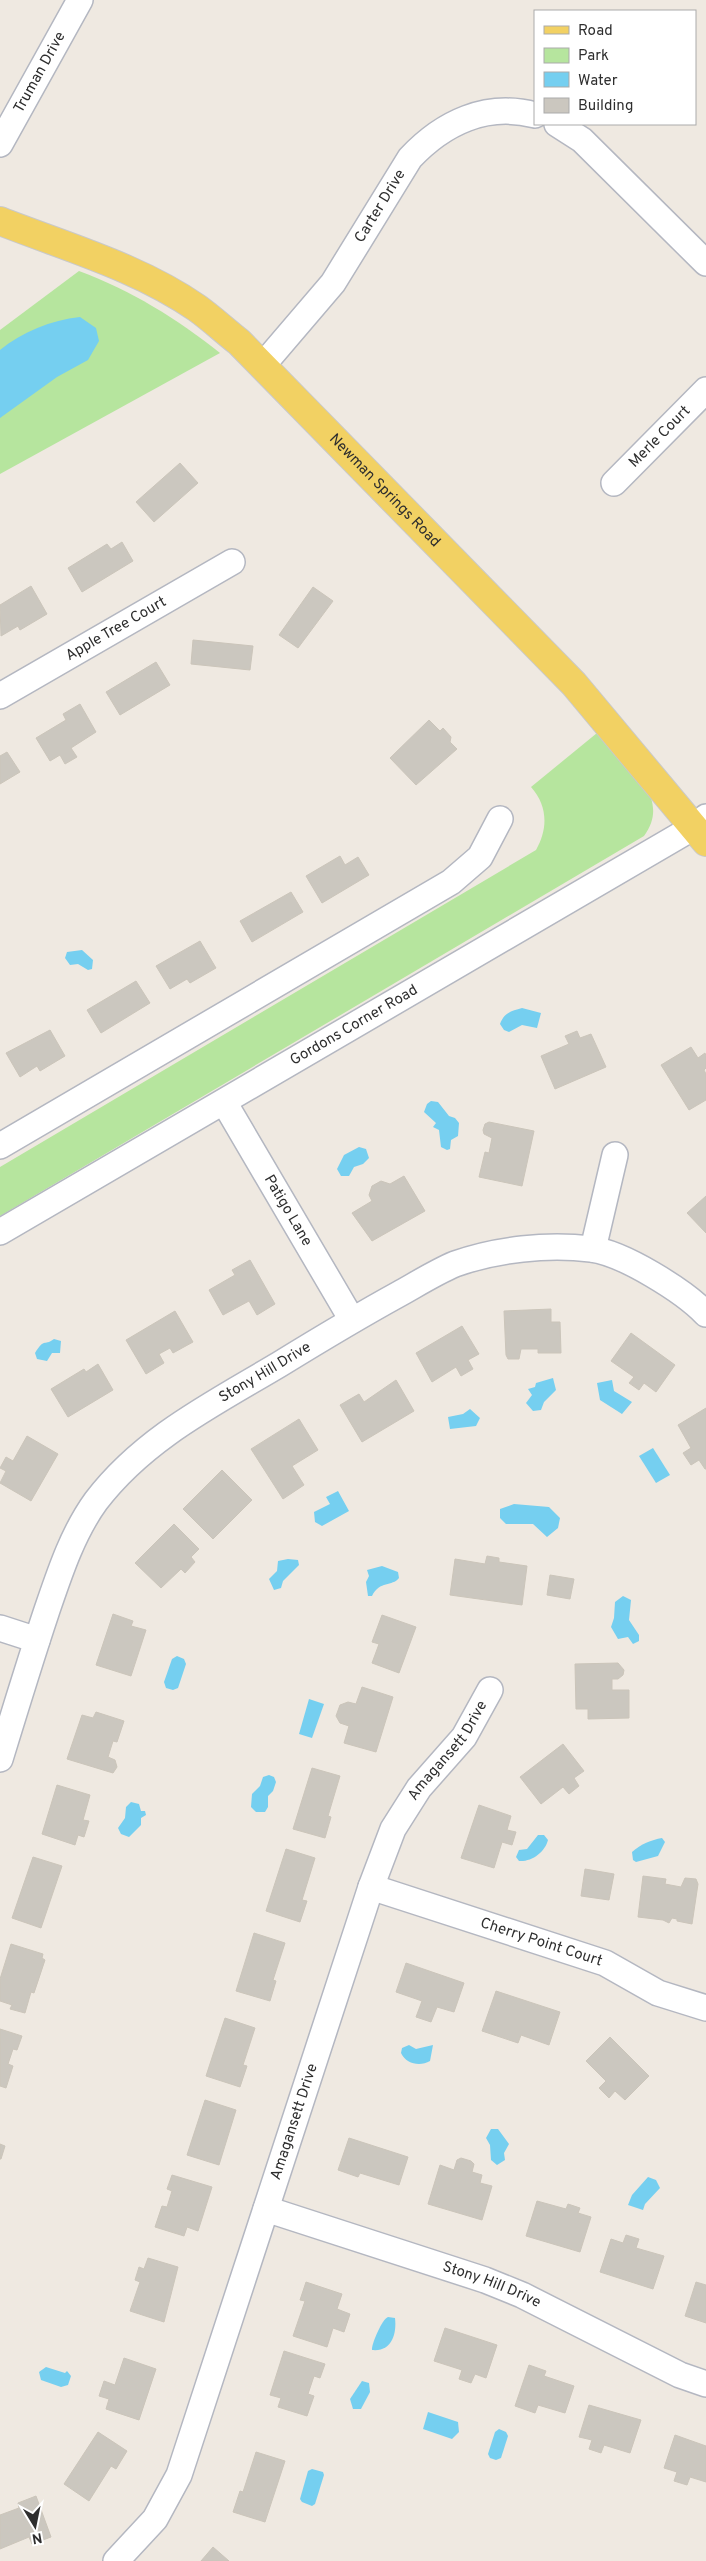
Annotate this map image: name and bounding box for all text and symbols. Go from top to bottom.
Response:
legend [534,10,696,125]
text: Road [578,22,613,41]
street label: Truman Drive [10,28,70,116]
text: Park [578,47,609,66]
text: Water [578,72,618,91]
text: Building [578,97,633,116]
street label: Carter Drive [351,166,410,246]
street label: Merle Court [625,402,695,472]
street label: Newman Springs Road [325,430,444,551]
street label: Apple Tree Court [62,592,170,666]
street label: Gordons Corner Road [287,981,421,1070]
street label: Patigo Lane [259,1172,316,1250]
street label: Stony Hill Drive [216,1338,314,1407]
street label: Amagansett Drive [404,1697,492,1804]
street label: Cherry Point Court [478,1914,605,1971]
street label: Amagansett Drive [266,2061,322,2182]
street label: Stony Hill Drive [440,2257,544,2312]
north arrow [10,2501,60,2551]
text: N [31,2528,43,2547]

